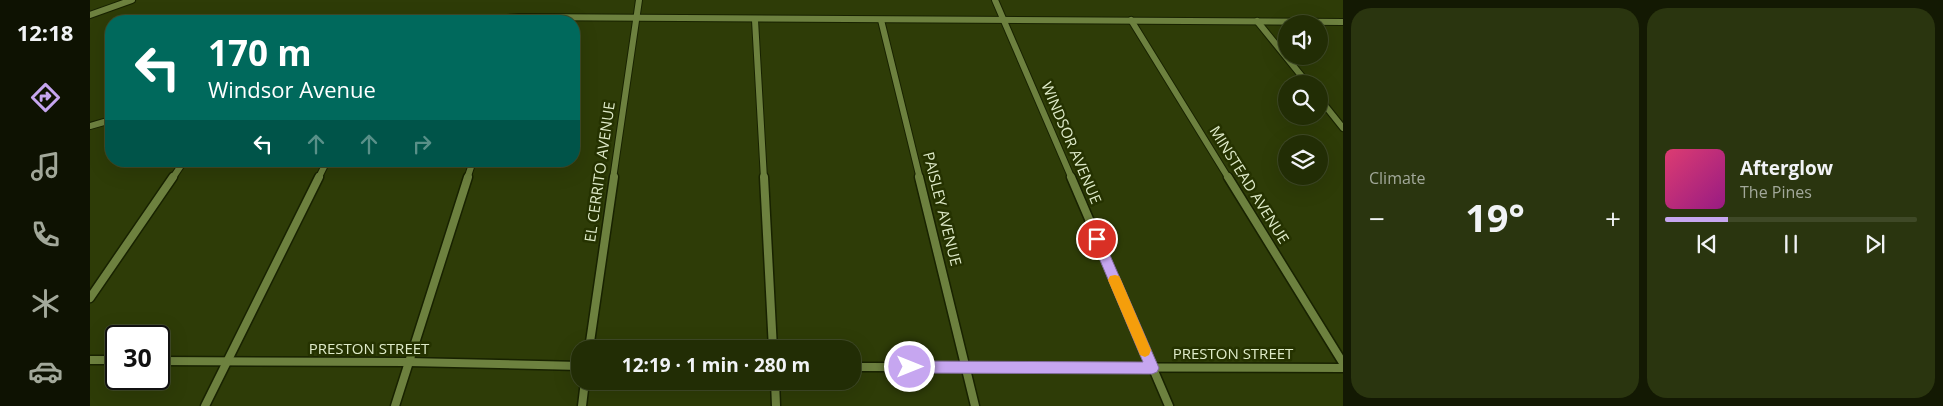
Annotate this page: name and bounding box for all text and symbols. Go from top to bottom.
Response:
map controls [1278,15,1328,185]
button: sound [1278,15,1328,65]
text: 12:18 [17,17,73,47]
text: 170 m [208,29,312,76]
icon: left [125,35,190,100]
text: Windsor Avenue [208,74,376,104]
button: search [1278,75,1328,125]
street label: WINDSOR AVENUE [1037,79,1107,207]
icon: directions [28,80,63,115]
street label: EL CERRITO AVENUE [579,100,619,243]
street label: MINSTEAD AVENUE [1205,122,1294,247]
icon: left [249,130,277,158]
icon: ahead [302,130,330,158]
icon: ahead [355,130,383,158]
icon: right [408,130,436,158]
button: layers [1278,135,1328,185]
icon: music [28,149,63,184]
street label: PAISLEY AVENUE [919,150,967,268]
text: Afterglow [1740,155,1833,181]
text: Climate [1369,167,1426,189]
text: The Pines [1740,181,1812,203]
text: 19° [1465,191,1525,243]
text: − [1369,199,1385,237]
text: + [1605,199,1621,237]
icon: phone [28,217,63,252]
pin [1076,218,1118,260]
icon: arrive [1083,225,1111,253]
icon: previous [1693,230,1721,258]
icon: pause [1777,230,1805,258]
icon: next [1861,230,1889,258]
icon: climate [28,286,63,321]
speed limit sign: 30 [105,325,170,390]
street label: PRESTON STREET [309,338,430,358]
position arrow [883,340,935,392]
street label: PRESTON STREET [1173,343,1294,363]
text: 12:19 · 1 min · 280 m [622,352,810,378]
icon: car [28,354,63,389]

